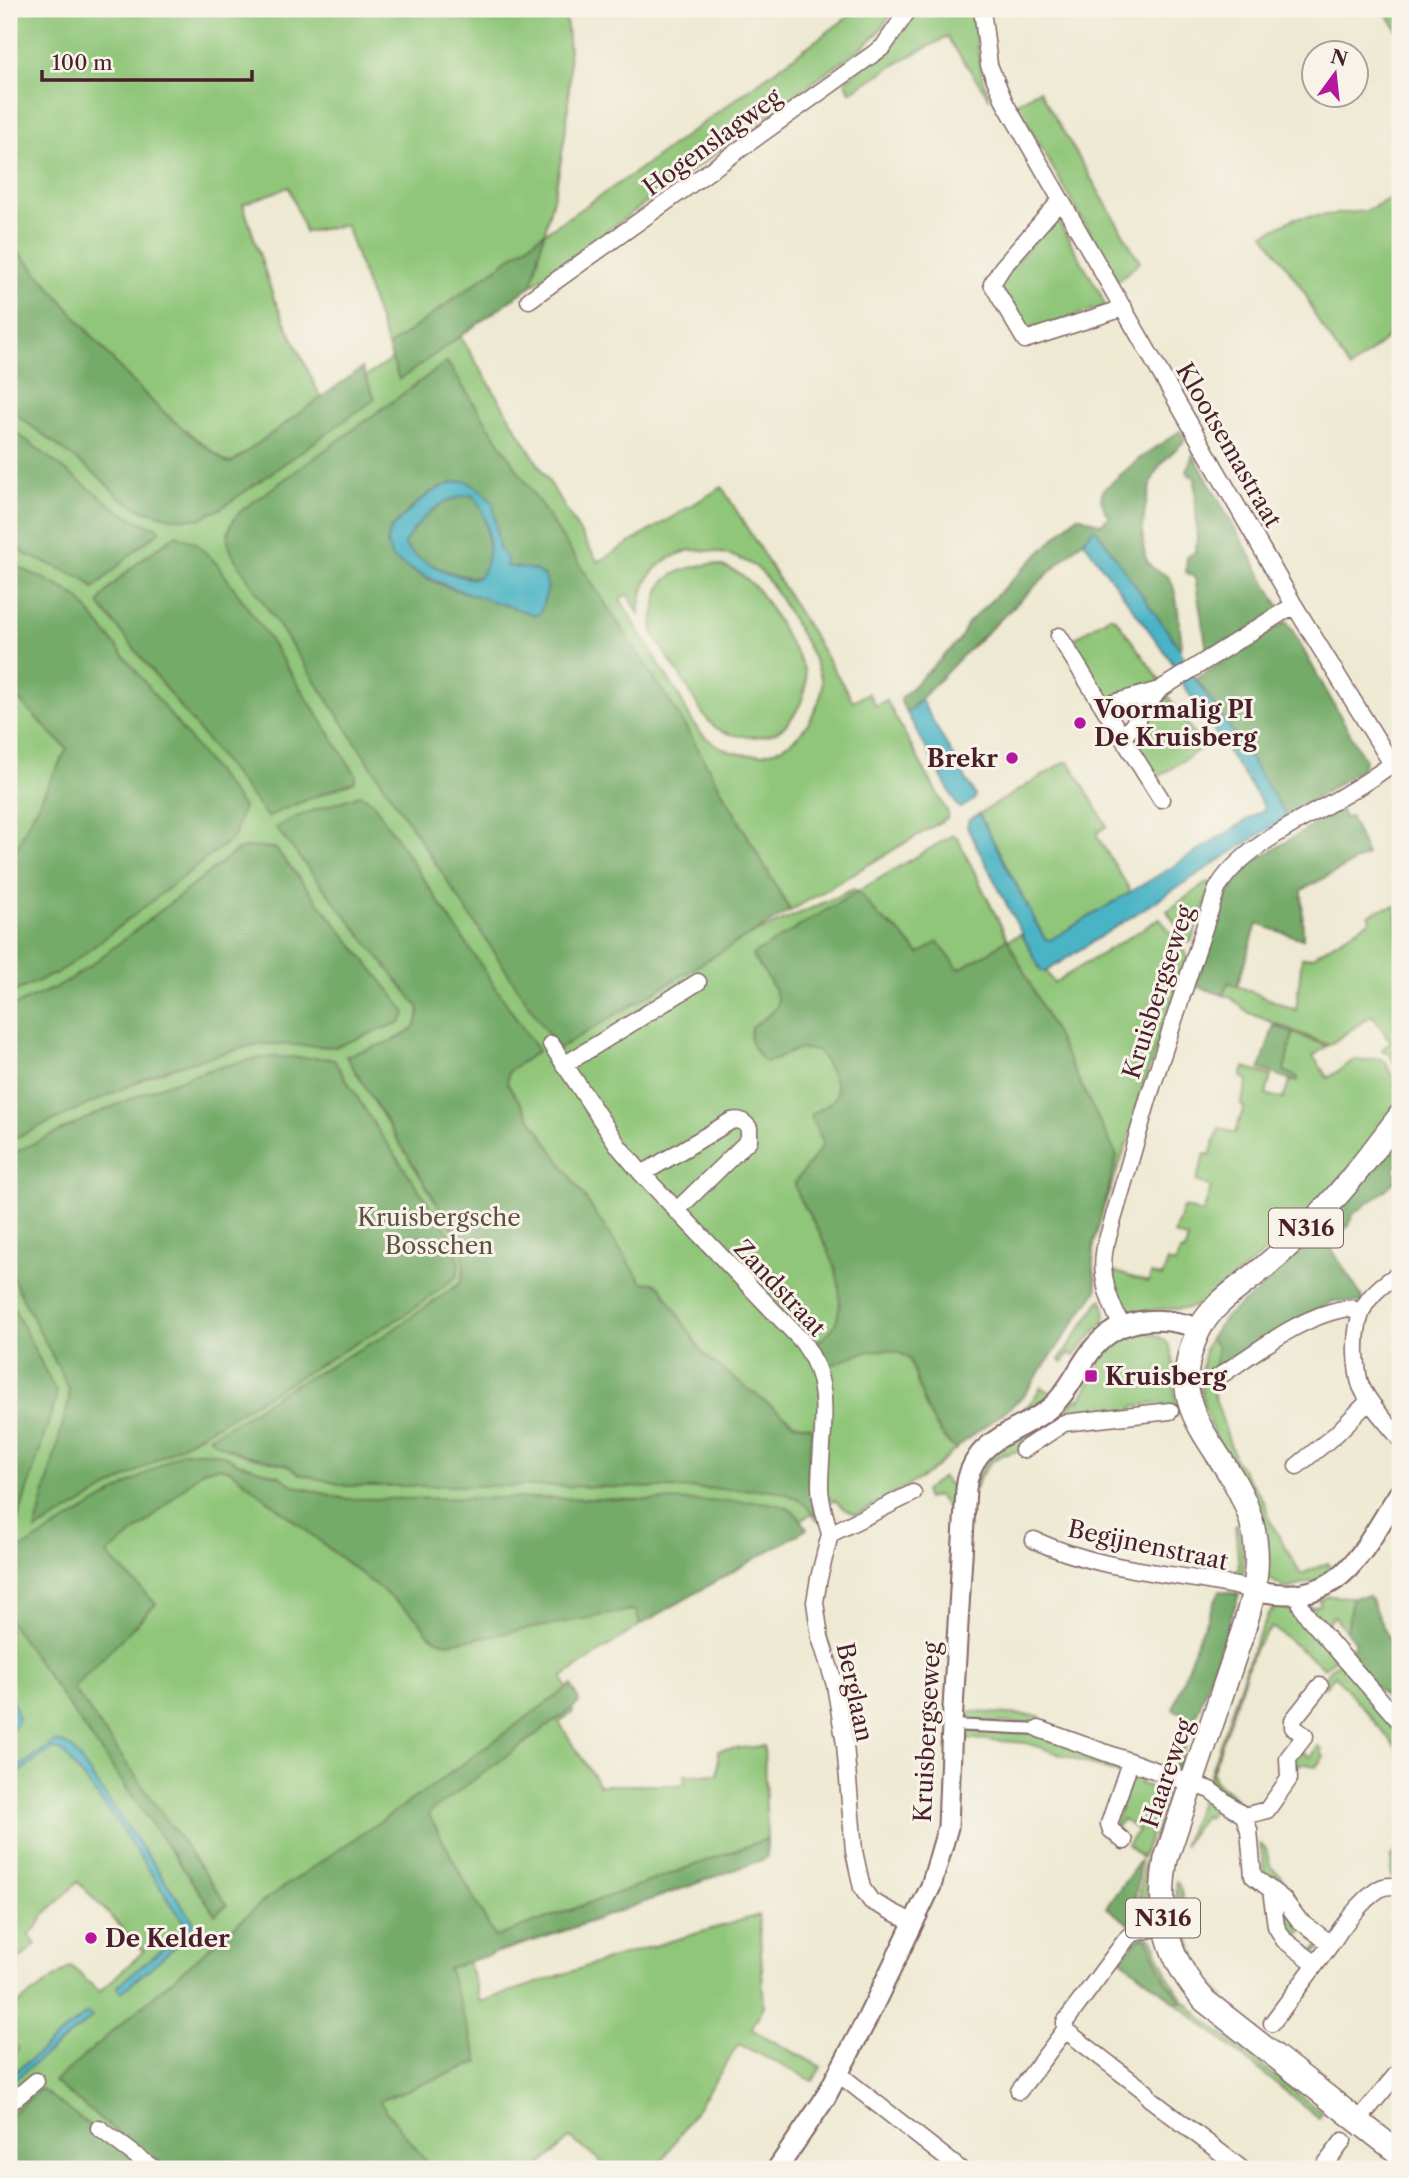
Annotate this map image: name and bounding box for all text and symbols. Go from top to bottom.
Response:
scale bar [42,38,252,82]
north arrow [1300,38,1370,108]
text: N [1328,45,1350,71]
text: 100 m [52,50,113,75]
street label: Hogenslagweg [637,82,787,202]
street label: Klootsemastraat [1170,358,1288,533]
place label: Voormalig PI De Kruisberg [1093,695,1258,752]
marker: Voormalig PI De Kruisberg [1072,715,1088,731]
place label: Brekr [927,744,998,773]
marker: Brekr [1004,750,1020,766]
street label: Kruisbergseweg [1116,901,1200,1082]
park label: Kruisbergsche Bosschen [357,1203,521,1260]
road number: N316 [1269,1208,1343,1247]
street label: Zandstraat [728,1234,832,1343]
place label: Kruisberg [1105,1362,1228,1391]
marker: Kruisberg [1083,1368,1099,1384]
street label: Begijnenstraat [1065,1514,1231,1576]
street label: Berglaan [830,1640,880,1744]
street label: Kruisbergseweg [908,1641,946,1823]
street label: Haareweg [1135,1714,1199,1832]
road number: N316 [1126,1898,1200,1938]
place label: De Kelder [105,1924,230,1953]
marker: De Kelder [83,1930,99,1946]

